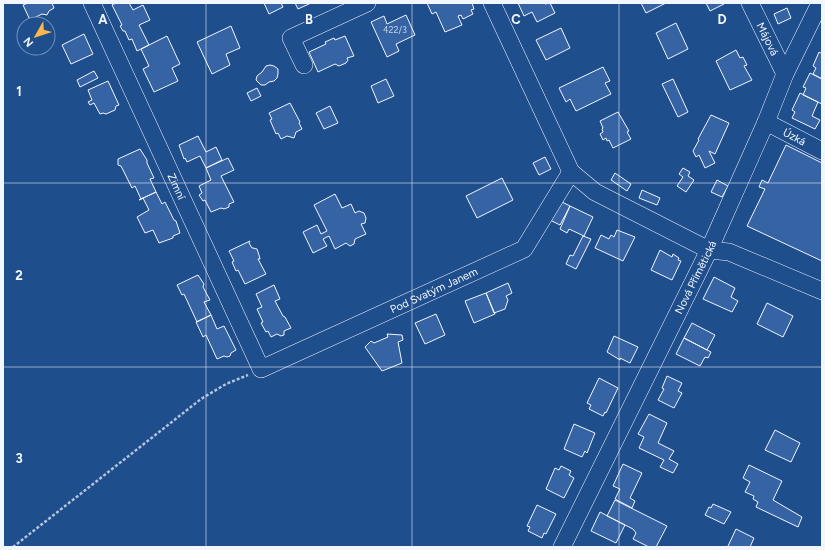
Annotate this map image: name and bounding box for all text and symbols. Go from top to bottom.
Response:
text: A [98,12,108,27]
text: B [305,12,313,27]
text: C [511,12,521,27]
text: D [717,12,727,27]
north arrow [16,16,56,56]
street label: Májová [754,20,781,58]
house number: 422/3 [383,24,407,35]
text: N [21,35,36,49]
text: 1 [16,84,22,99]
street label: Úzká [781,125,808,148]
street label: Zimní [165,171,188,202]
street label: Nová Přímětická [672,239,719,316]
street label: Pod Svatým Janem [388,265,480,316]
text: 2 [15,268,23,283]
text: 3 [15,451,23,466]

